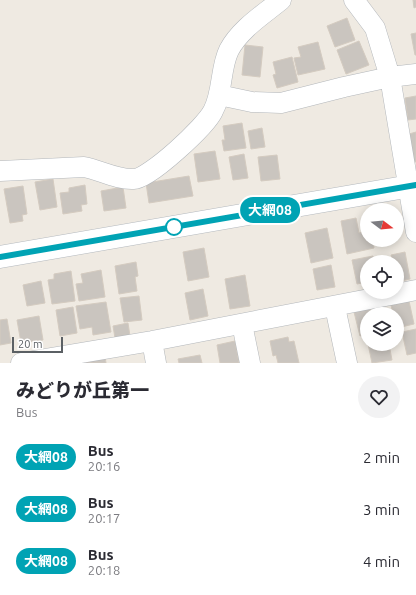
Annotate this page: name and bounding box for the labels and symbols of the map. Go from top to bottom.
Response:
line badge: 大網08 [242,197,298,223]
north arrow [360,203,404,247]
unlabelled marker [165,218,183,236]
scale bar [12,335,63,354]

